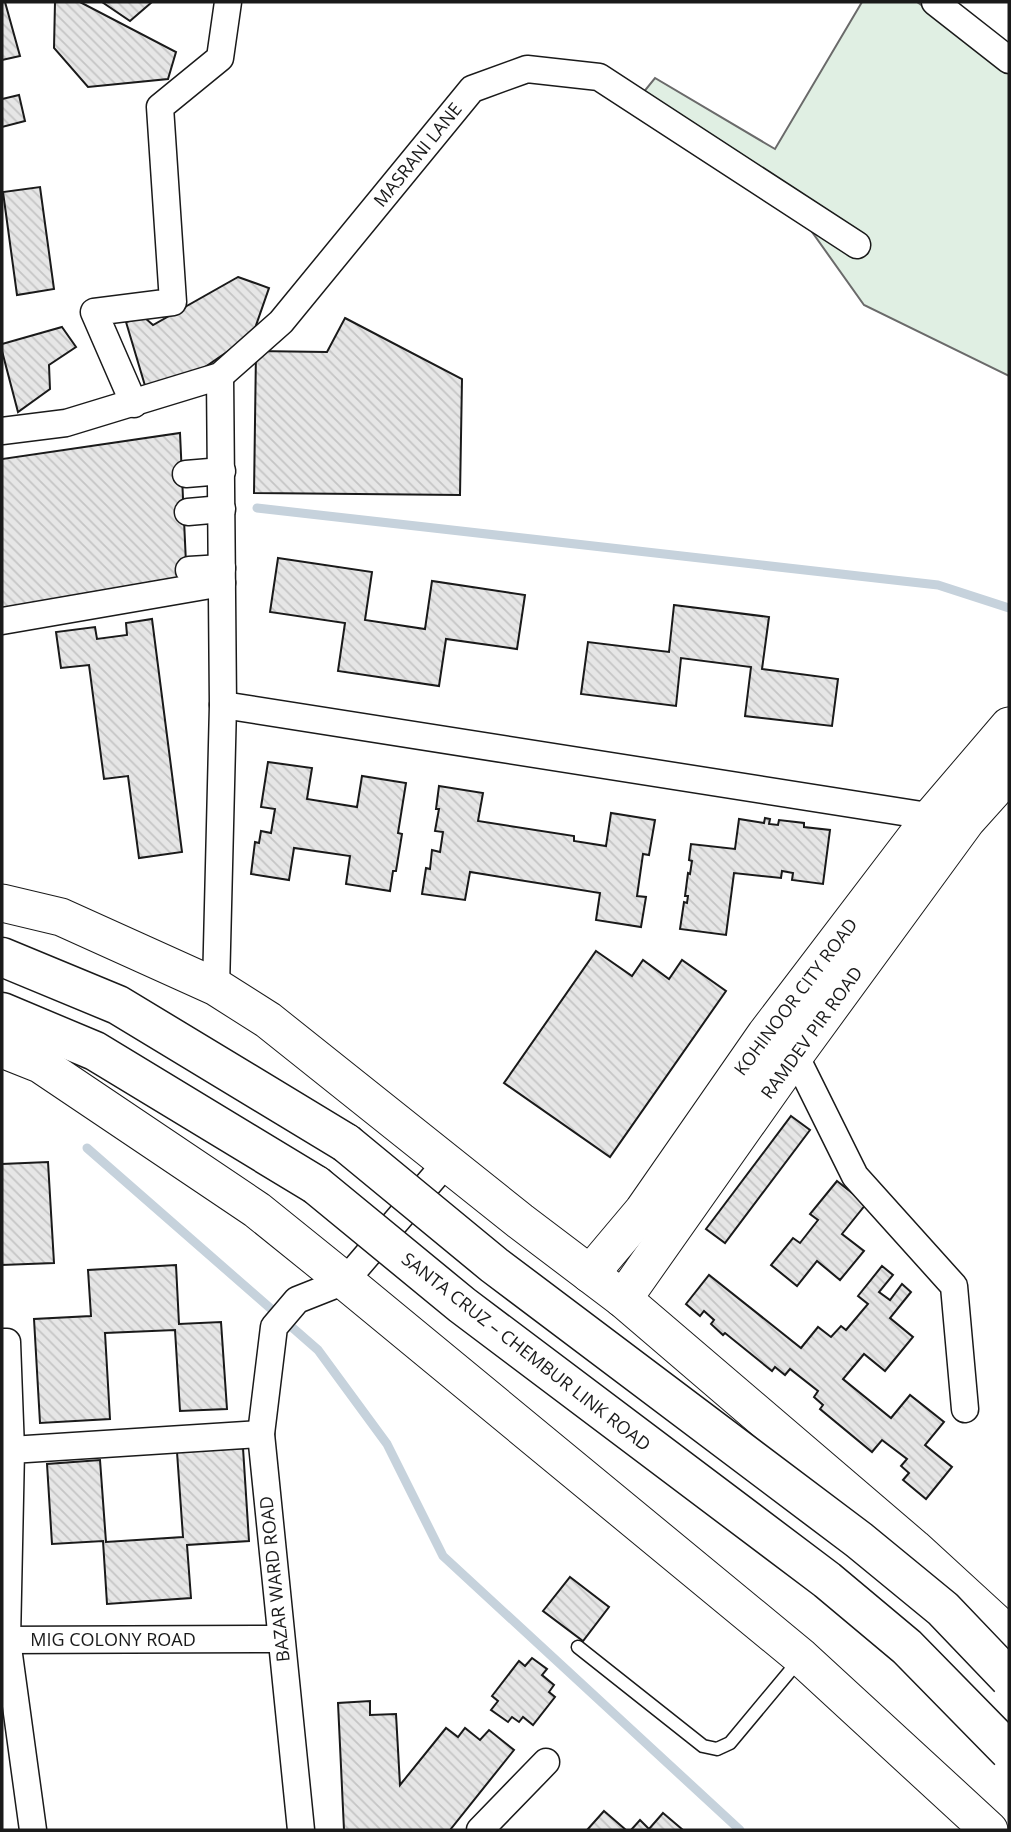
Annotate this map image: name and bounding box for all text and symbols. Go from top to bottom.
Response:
street label: MASRANI LANE [368,97,467,211]
street label: KOHINOOR CITY ROAD [728,913,862,1080]
street label: RAMDEV PIR ROAD [755,961,867,1104]
street label: SANTA CRUZ – CHEMBUR LINK ROAD [397,1246,656,1456]
street label: BAZAR WARD ROAD [253,1495,295,1663]
street label: MIG COLONY ROAD [30,1627,196,1651]

